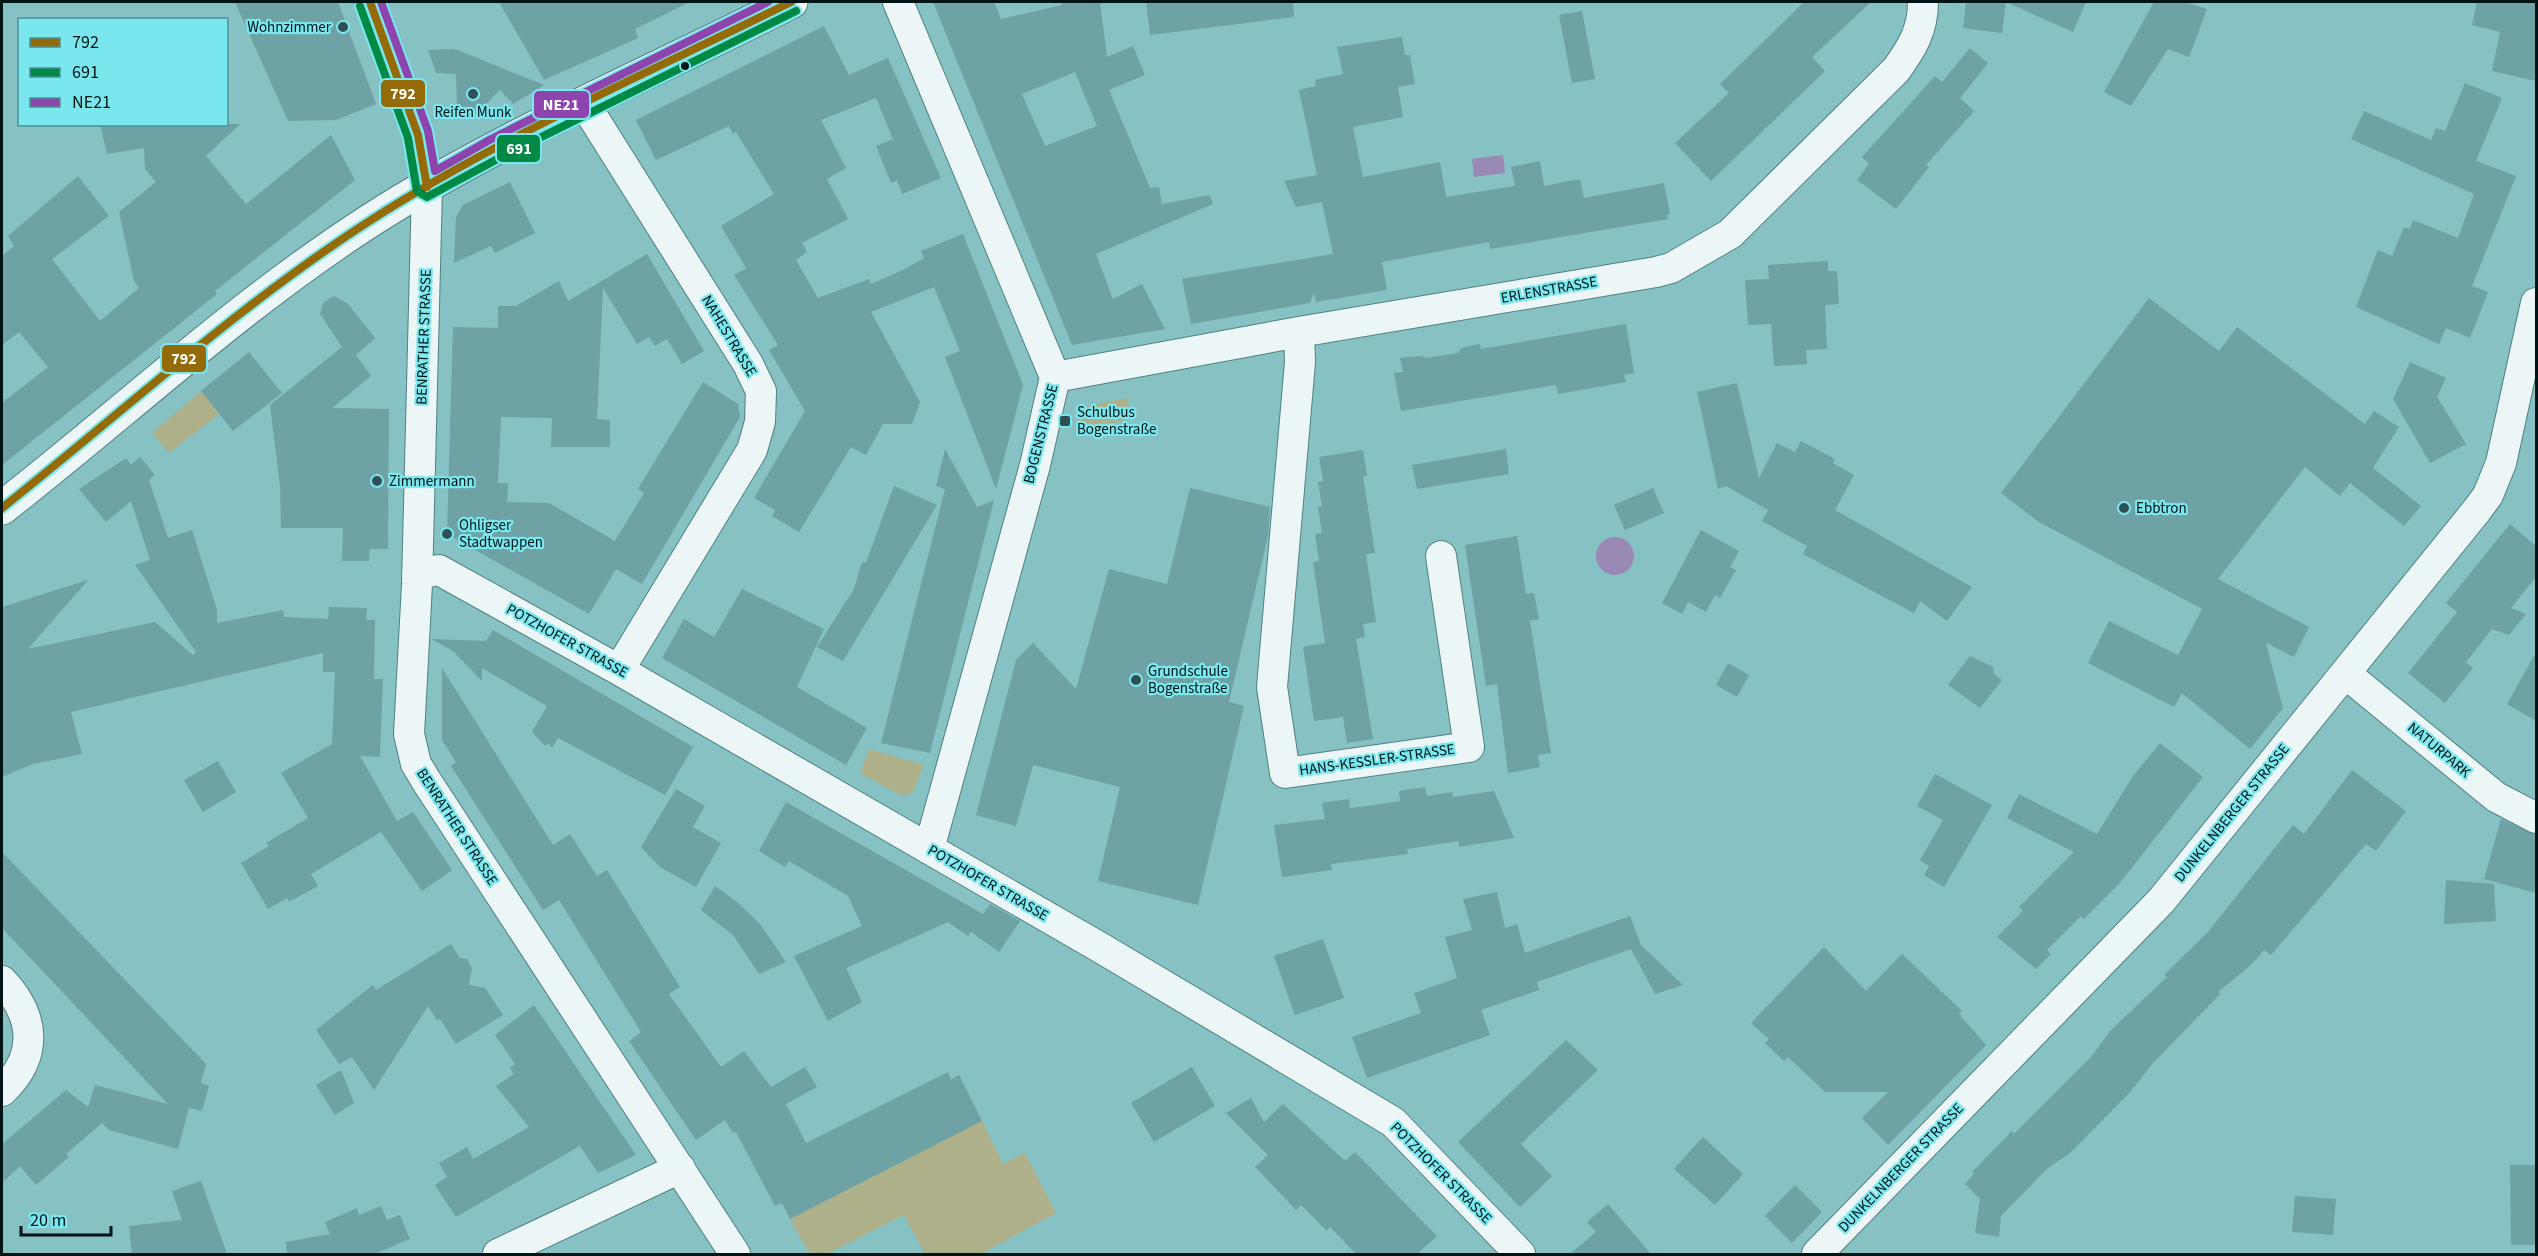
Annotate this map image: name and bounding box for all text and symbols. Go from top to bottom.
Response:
place label: Wohnzimmer [247,17,332,38]
legend [18,18,228,126]
marker: Wohnzimmer [336,20,350,34]
text: 792 [72,30,99,55]
text: 691 [72,60,99,85]
unlabelled marker [679,60,691,72]
line badge: 792 [380,79,426,108]
text: 792 [390,83,416,105]
marker: Reifen Munk [466,87,480,101]
text: NE21 [72,90,111,115]
line badge: NE21 [533,90,590,119]
text: NE21 [543,94,579,116]
place label: Reifen Munk [434,102,512,123]
line badge: 691 [496,134,541,163]
text: 691 [506,138,532,160]
street label: BENRATHER STRASSE [411,269,437,405]
street label: ERLENSTRASSE [1499,271,1599,309]
street label: NAHESTRASSE [696,291,762,381]
line badge: 792 [161,344,207,373]
text: 792 [171,348,197,370]
street label: BOGENSTRASSE [1019,382,1064,486]
place label: Schulbus Bogenstraße [1077,402,1157,440]
marker: Schulbus Bogenstraße [1058,414,1072,428]
place label: Zimmermann [389,471,475,492]
marker: Zimmermann [370,474,384,488]
place label: Ebbtron [2136,498,2187,519]
marker: Ebbtron [2117,501,2131,515]
place label: Ohligser Stadtwappen [459,515,543,553]
marker: Ohligser Stadtwappen [440,527,454,541]
street label: POTZHOFER STRASSE [502,599,632,683]
place label: Grundschule Bogenstraße [1148,661,1228,699]
marker: Grundschule Bogenstraße [1129,673,1143,687]
street label: NATURPARK [2403,717,2475,783]
street label: HANS-KESSLER-STRASSE [1298,739,1456,781]
street label: DUNKELNBERGER STRASSE [2170,739,2294,887]
street label: BENRATHER STRASSE [411,764,503,890]
street label: POTZHOFER STRASSE [924,840,1052,926]
street label: DUNKELNBERGER STRASSE [1834,1099,1968,1237]
street label: POTZHOFER STRASSE [1385,1117,1497,1229]
scale bar [21,1199,111,1237]
text: 20 m [30,1208,66,1233]

